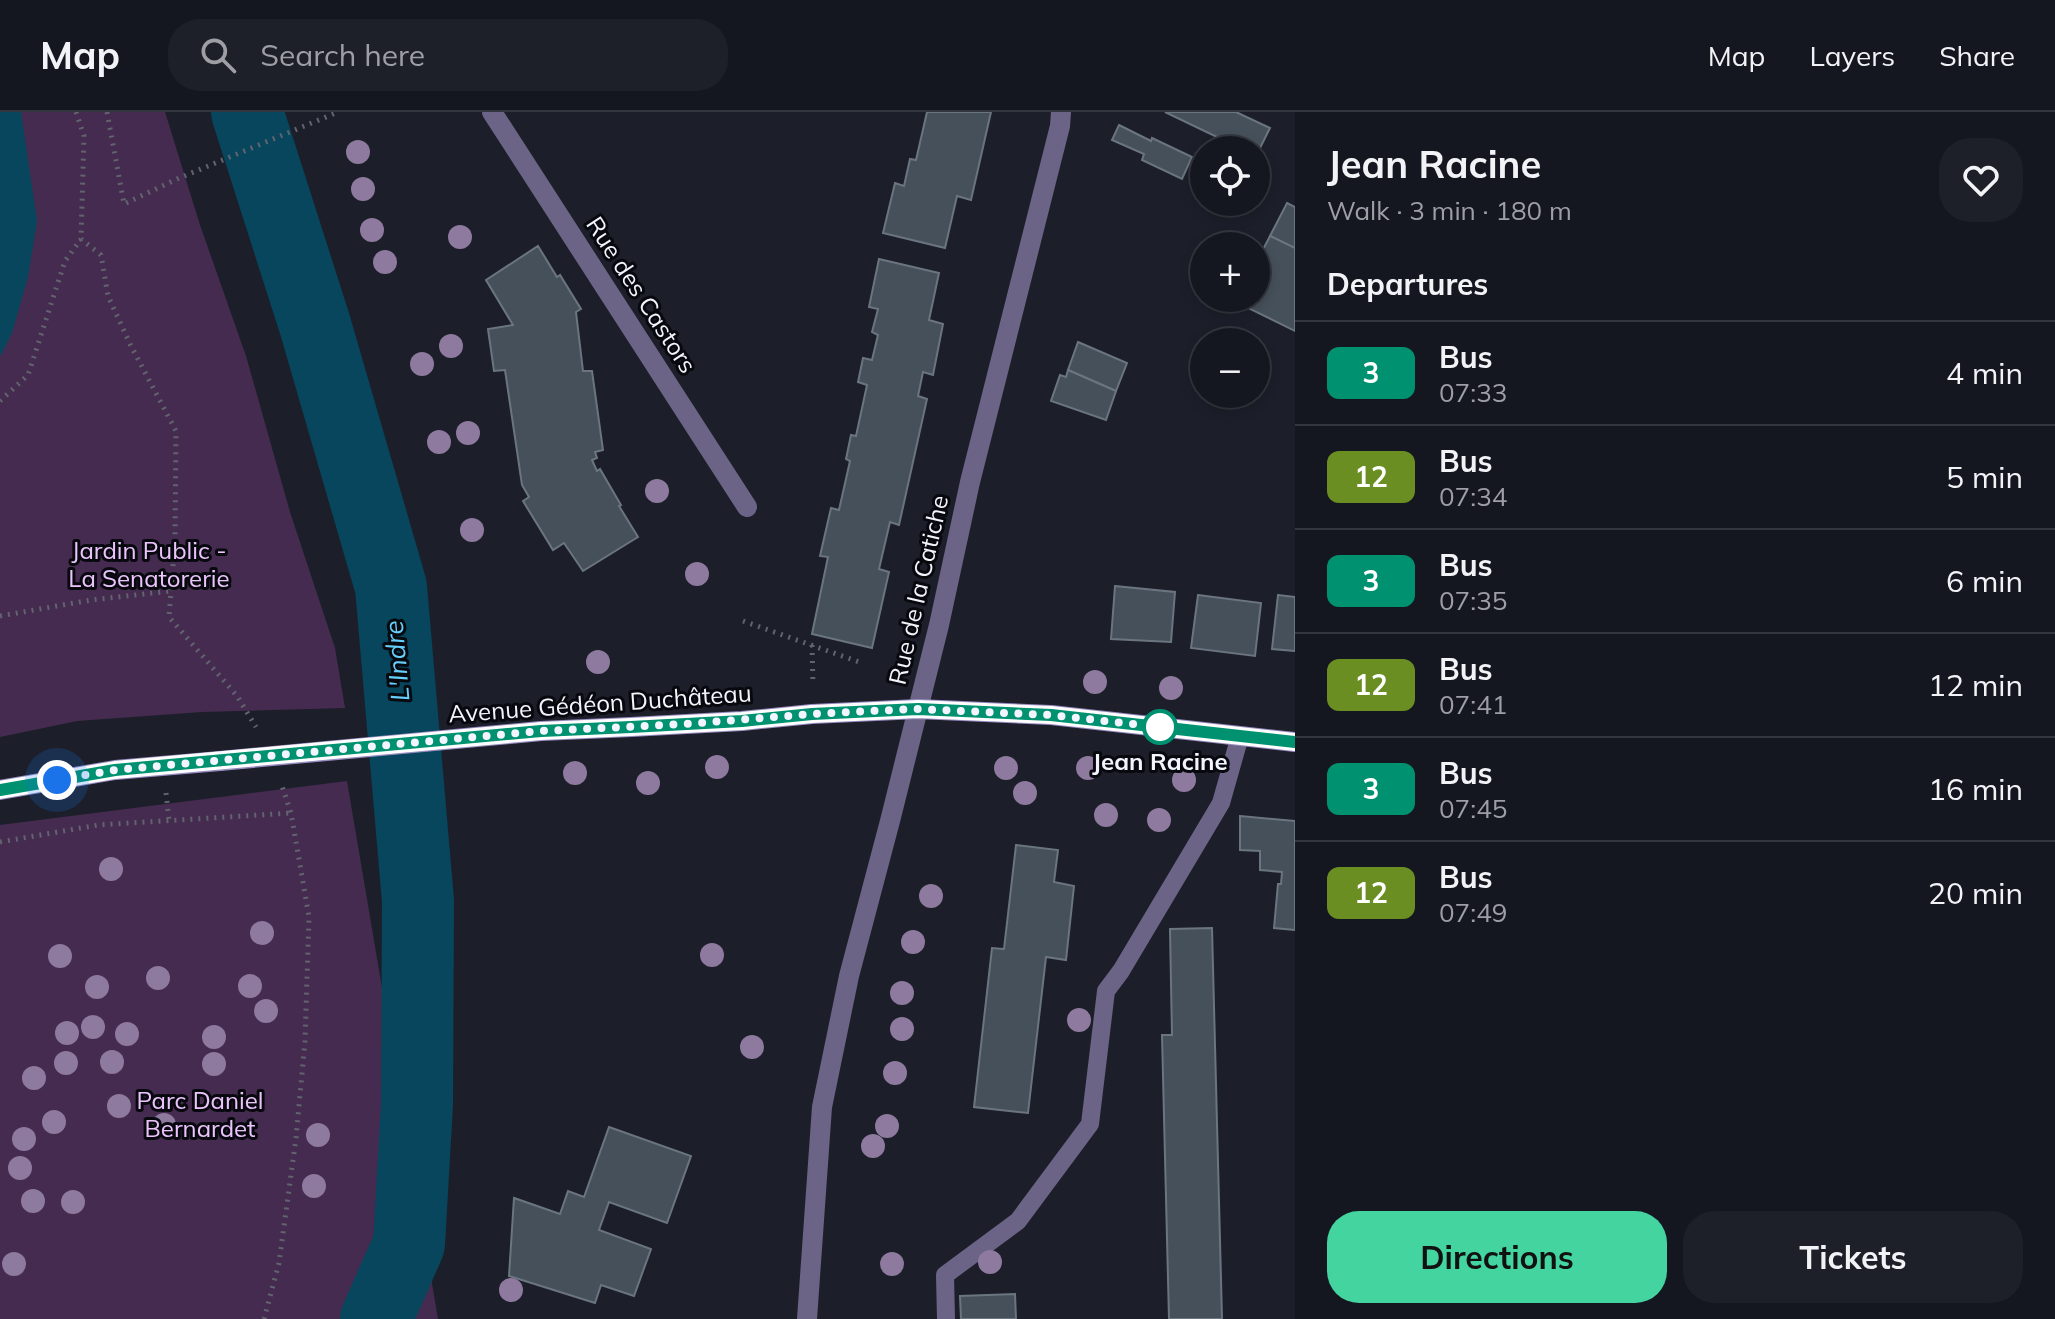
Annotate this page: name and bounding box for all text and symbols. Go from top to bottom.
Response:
search box [168,19,728,91]
text: Map [40,31,120,79]
icon: search [196,33,240,77]
text: Search here [260,36,425,74]
text: Map [1708,38,1765,73]
text: Layers [1809,38,1895,73]
text: Share [1939,38,2015,73]
map controls [1190,136,1270,408]
button: locate [1190,136,1270,216]
button: heart [1939,138,2023,222]
text: Jean Racine [1327,140,1541,188]
text: Walk · 3 min · 180 m [1327,194,1572,227]
street label: Rue des Castors [580,211,703,378]
button: + [1190,232,1270,312]
text: Departures [1327,265,1488,303]
button: − [1190,328,1270,408]
text: Bus [1439,338,1493,376]
text: 4 min [1946,354,2023,392]
text: 3 [1363,355,1379,390]
text: 07:33 [1439,376,1507,409]
text: Bus [1439,442,1493,480]
text: 5 min [1946,458,2023,496]
text: 12 [1354,459,1388,494]
text: 07:34 [1439,480,1507,513]
street label: Rue de la Catiche [882,492,954,687]
park label: Jardin Public - La Senatorerie [68,535,230,593]
text: Bus [1439,546,1493,584]
text: 6 min [1946,562,2023,600]
text: 3 [1363,563,1379,598]
text: 07:35 [1439,584,1507,617]
water label: L'Indre [377,619,416,703]
text: Bus [1439,650,1493,688]
text: 12 min [1928,666,2023,704]
text: 12 [1354,667,1388,702]
street label: Avenue Gédéon Duchâteau [447,677,752,729]
text: 07:41 [1439,688,1507,721]
marker: Jean Racine [1143,710,1177,744]
place label: Jean Racine [1092,746,1228,776]
text: Bus [1439,754,1493,792]
your location [37,760,77,800]
text: 16 min [1928,770,2023,808]
text: 3 [1363,771,1379,806]
text: 07:45 [1439,792,1507,825]
text: Bus [1439,858,1493,896]
text: 20 min [1928,874,2023,912]
text: 12 [1354,875,1388,910]
text: 07:49 [1439,896,1507,929]
park label: Parc Daniel Bernardet [136,1085,264,1143]
button: Directions [1327,1211,1667,1303]
button: Tickets [1683,1211,2023,1303]

